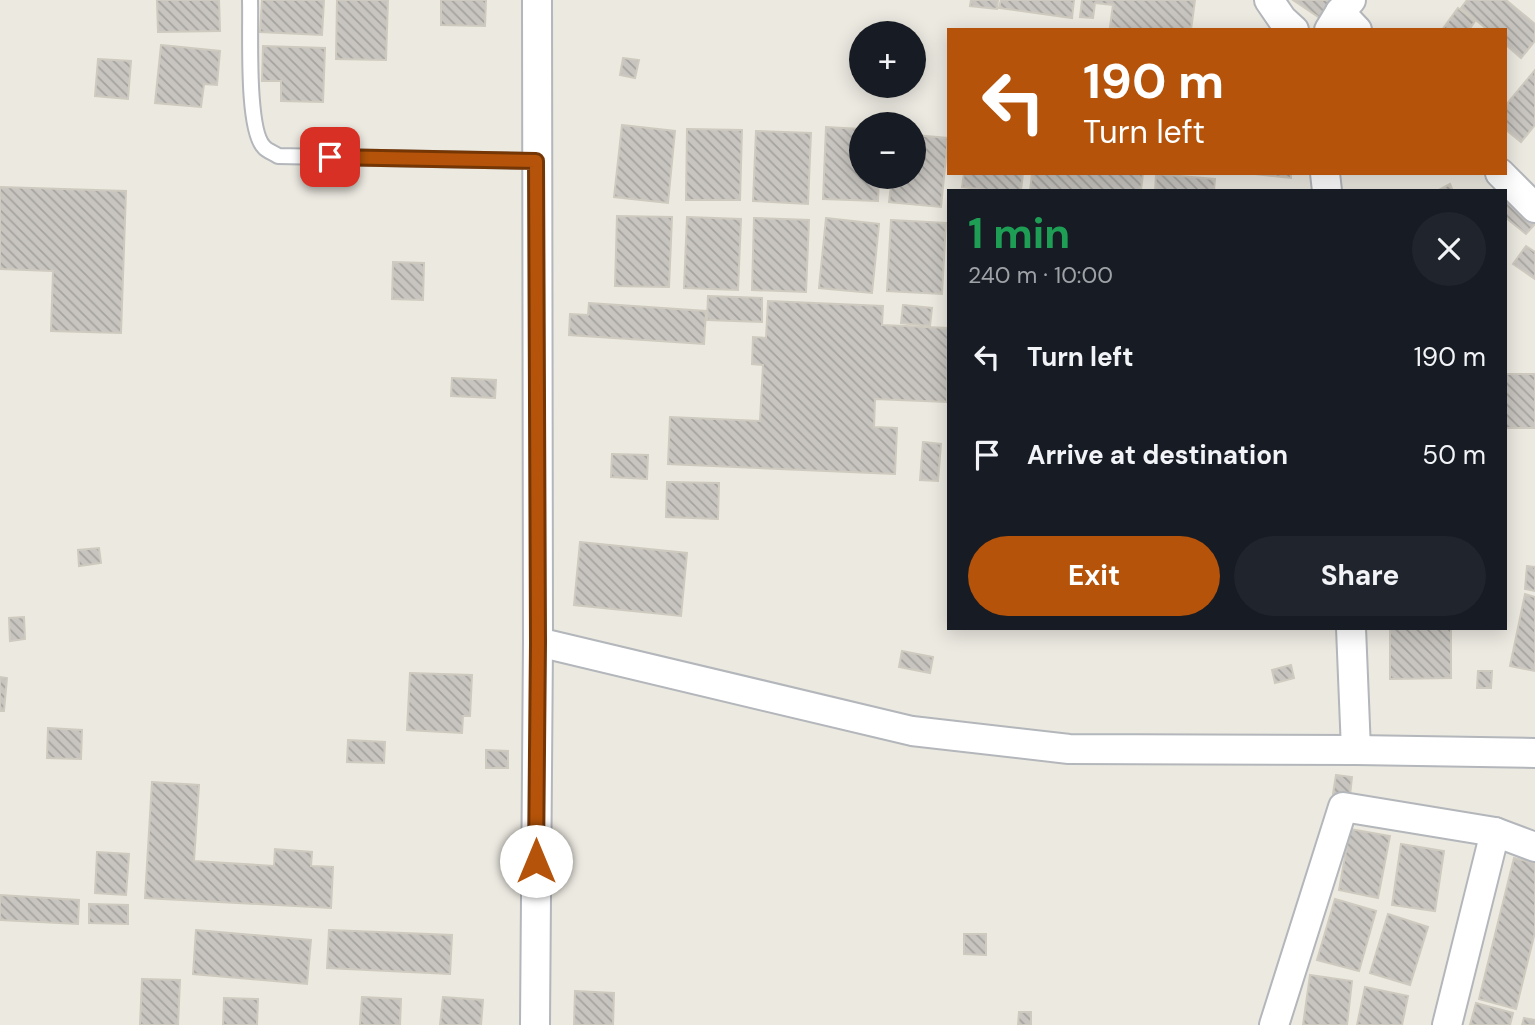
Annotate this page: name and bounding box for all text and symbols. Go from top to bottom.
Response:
map controls [849,21,926,189]
button: + [849,21,926,98]
text: 190 m [1083,49,1224,113]
icon: left [968,56,1059,147]
text: Turn left [1083,111,1205,153]
button: − [849,112,926,189]
pin [300,127,360,187]
icon: arrive [311,138,349,176]
text: 1 min [968,206,1070,261]
button: close [1412,212,1486,286]
text: 240 m · 10:00 [968,260,1113,290]
icon: left [968,338,1006,376]
text: Turn left [1027,340,1134,374]
text: 190 m [1414,340,1486,374]
icon: arrive [968,436,1006,474]
text: Arrive at destination [1027,438,1288,472]
text: 50 m [1422,438,1486,472]
button: Exit [968,536,1220,616]
button: Share [1234,536,1486,616]
position arrow [499,824,573,898]

